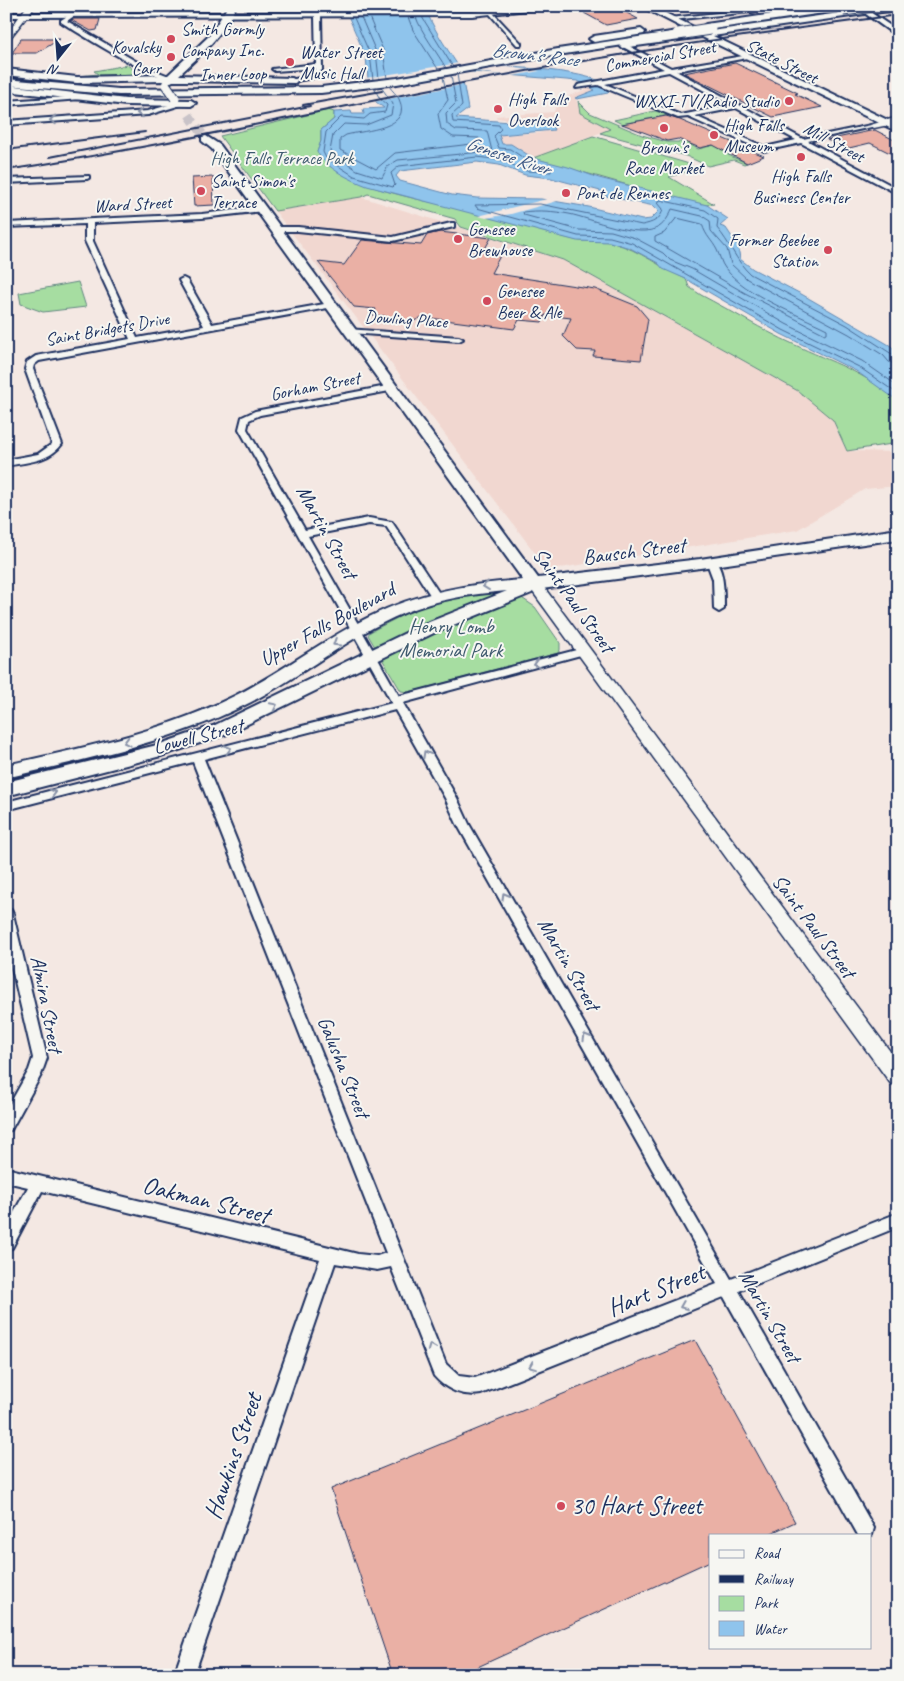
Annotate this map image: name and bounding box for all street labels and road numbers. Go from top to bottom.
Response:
street label: State Street [742,34,824,89]
street label: Commercial Street [603,35,719,77]
street label: Inner Loop [199,62,268,86]
street label: Mill Street [800,117,870,168]
street label: Ward Street [94,191,174,217]
street label: Dowling Place [364,305,449,333]
street label: Saint Bridgets Drive [43,307,172,351]
street label: Gorham Street [268,366,365,405]
street label: Martin Street [291,481,365,586]
street label: Bausch Street [581,531,690,570]
street label: Saint Paul Street [527,542,623,660]
street label: Upper Falls Boulevard [255,574,402,672]
street label: Lowell Street [150,712,249,760]
street label: Saint Paul Street [766,869,863,986]
street label: Martin Street [532,913,608,1018]
street label: Almira Street [25,954,70,1057]
street label: Galusha Street [312,1013,377,1124]
street label: Oakman Street [139,1169,276,1232]
street label: Hart Street [603,1255,712,1324]
street label: Martin Street [733,1265,809,1370]
street label: Hawkins Street [197,1386,270,1523]

